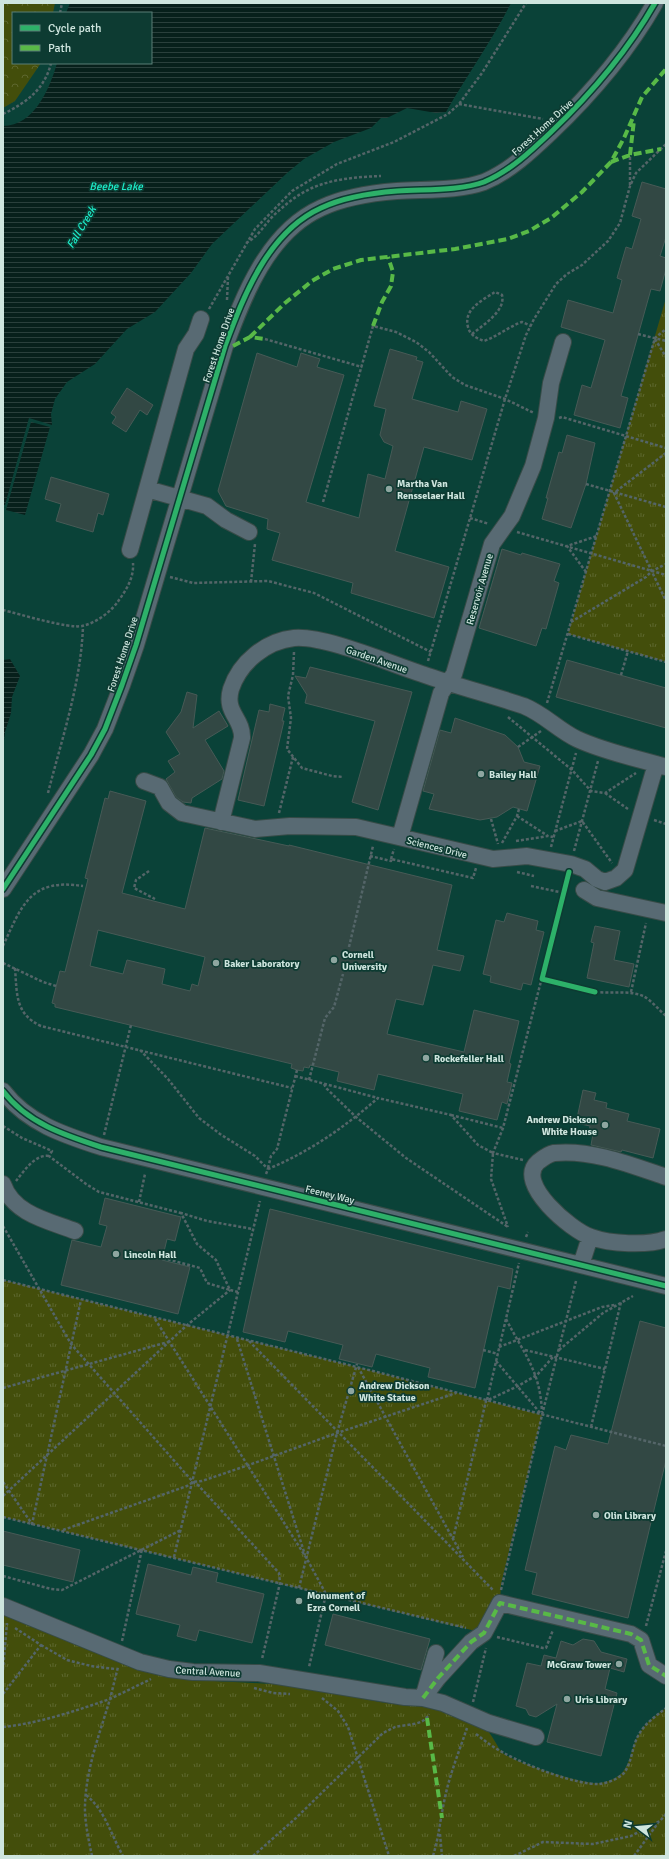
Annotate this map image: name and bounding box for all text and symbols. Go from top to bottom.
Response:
legend [12,12,152,64]
text: Cycle path [48,21,101,36]
text: Path [48,41,71,56]
street label: Forest Home Drive [510,97,576,158]
water label: Beebe Lake [89,180,143,193]
water label: Fall Creek [64,203,100,251]
street label: Forest Home Drive [201,306,237,384]
place label: Martha Van Rensselaer Hall [397,478,465,502]
marker: Martha Van Rensselaer Hall [384,484,394,494]
street label: Reservoir Avenue [464,552,496,626]
street label: Forest Home Drive [105,615,141,693]
street label: Garden Avenue [344,644,409,676]
marker: Bailey Hall [476,769,486,779]
place label: Bailey Hall [489,769,537,781]
street label: Sciences Drive [405,835,468,861]
place label: Cornell University [342,949,387,973]
marker: Cornell University [329,955,339,965]
marker: Baker Laboratory [211,958,221,968]
place label: Baker Laboratory [224,958,300,970]
marker: Rockefeller Hall [421,1053,431,1063]
place label: Rockefeller Hall [434,1053,504,1065]
place label: Andrew Dickson White House [527,1114,598,1138]
marker: Andrew Dickson White House [600,1120,610,1130]
street label: Feeney Way [304,1183,356,1207]
marker: Lincoln Hall [111,1249,121,1259]
place label: Lincoln Hall [124,1249,176,1261]
place label: Andrew Dickson White Statue [359,1380,430,1404]
marker: Andrew Dickson White Statue [346,1386,356,1396]
marker: Olin Library [591,1510,601,1520]
place label: Olin Library [604,1510,656,1522]
place label: Monument of Ezra Cornell [307,1590,366,1614]
marker: Monument of Ezra Cornell [294,1596,304,1606]
place label: McGraw Tower [547,1659,611,1671]
marker: McGraw Tower [614,1659,624,1669]
street label: Central Avenue [175,1664,241,1680]
marker: Uris Library [562,1694,572,1704]
place label: Uris Library [575,1694,627,1706]
north arrow [617,1807,657,1847]
text: N [621,1819,635,1830]

